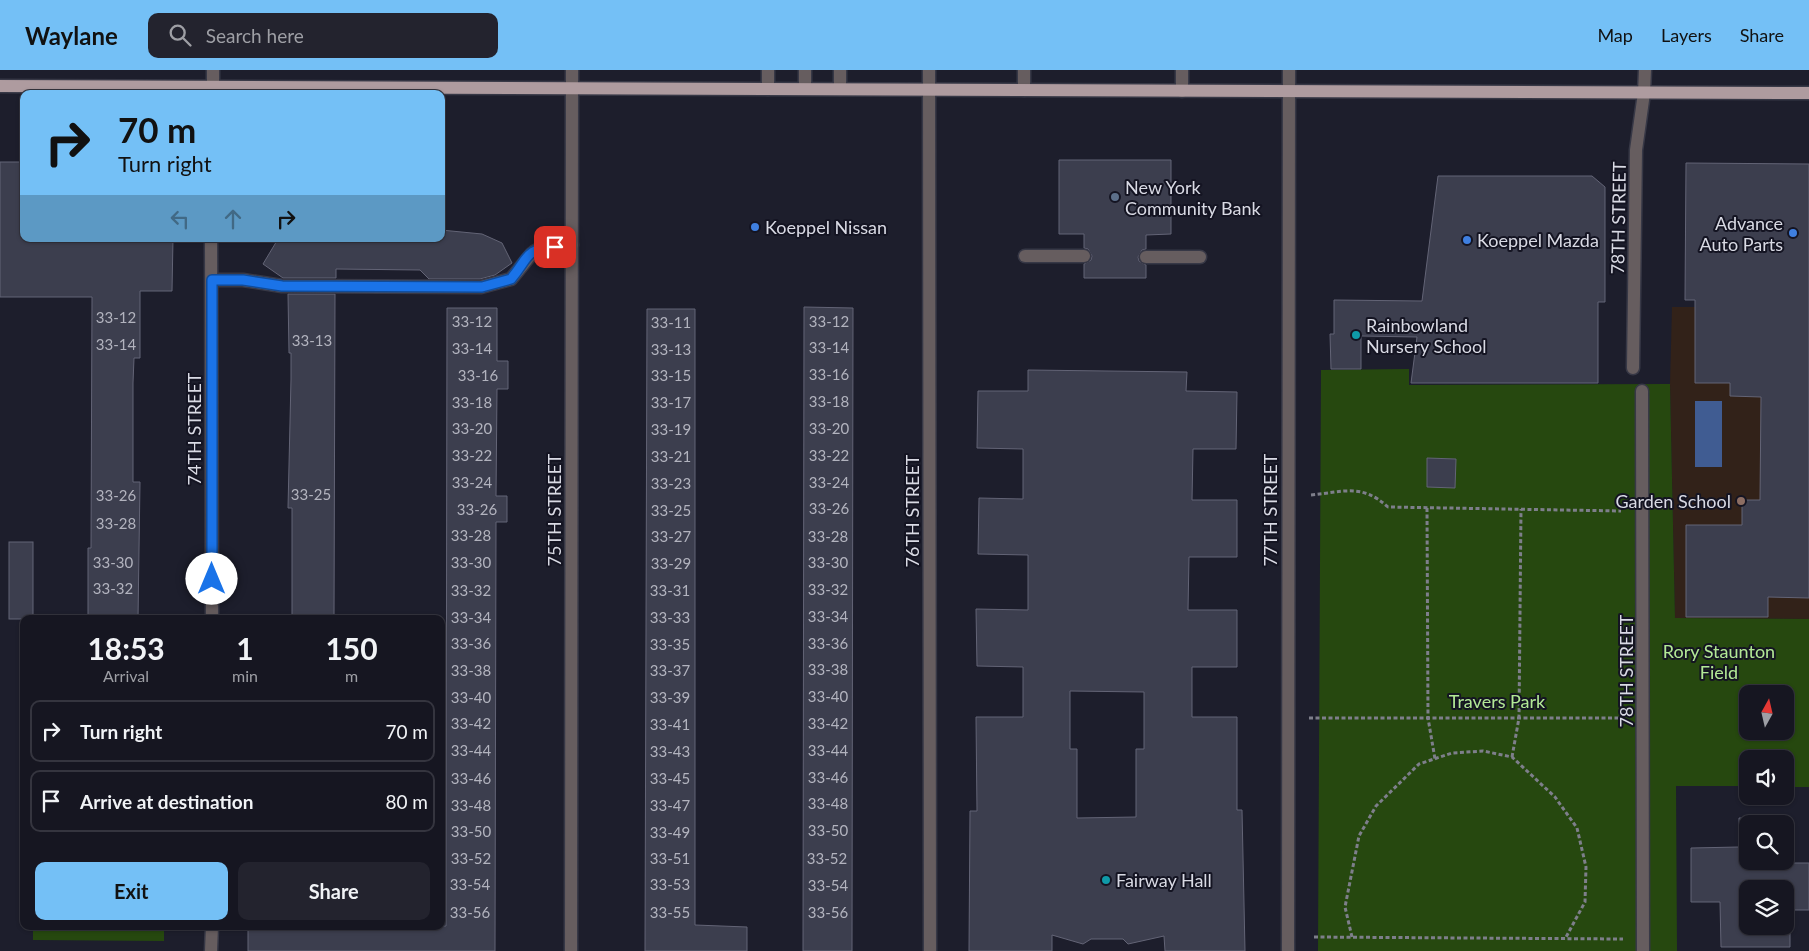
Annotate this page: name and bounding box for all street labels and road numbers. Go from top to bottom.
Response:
street label: 78TH STREET [1606,161,1630,275]
street label: 74TH STREET [183,372,205,485]
street label: 75TH STREET [543,453,565,566]
street label: 77TH STREET [1259,453,1281,566]
street label: 76TH STREET [901,454,923,567]
street label: 78TH STREET [1615,614,1637,727]

